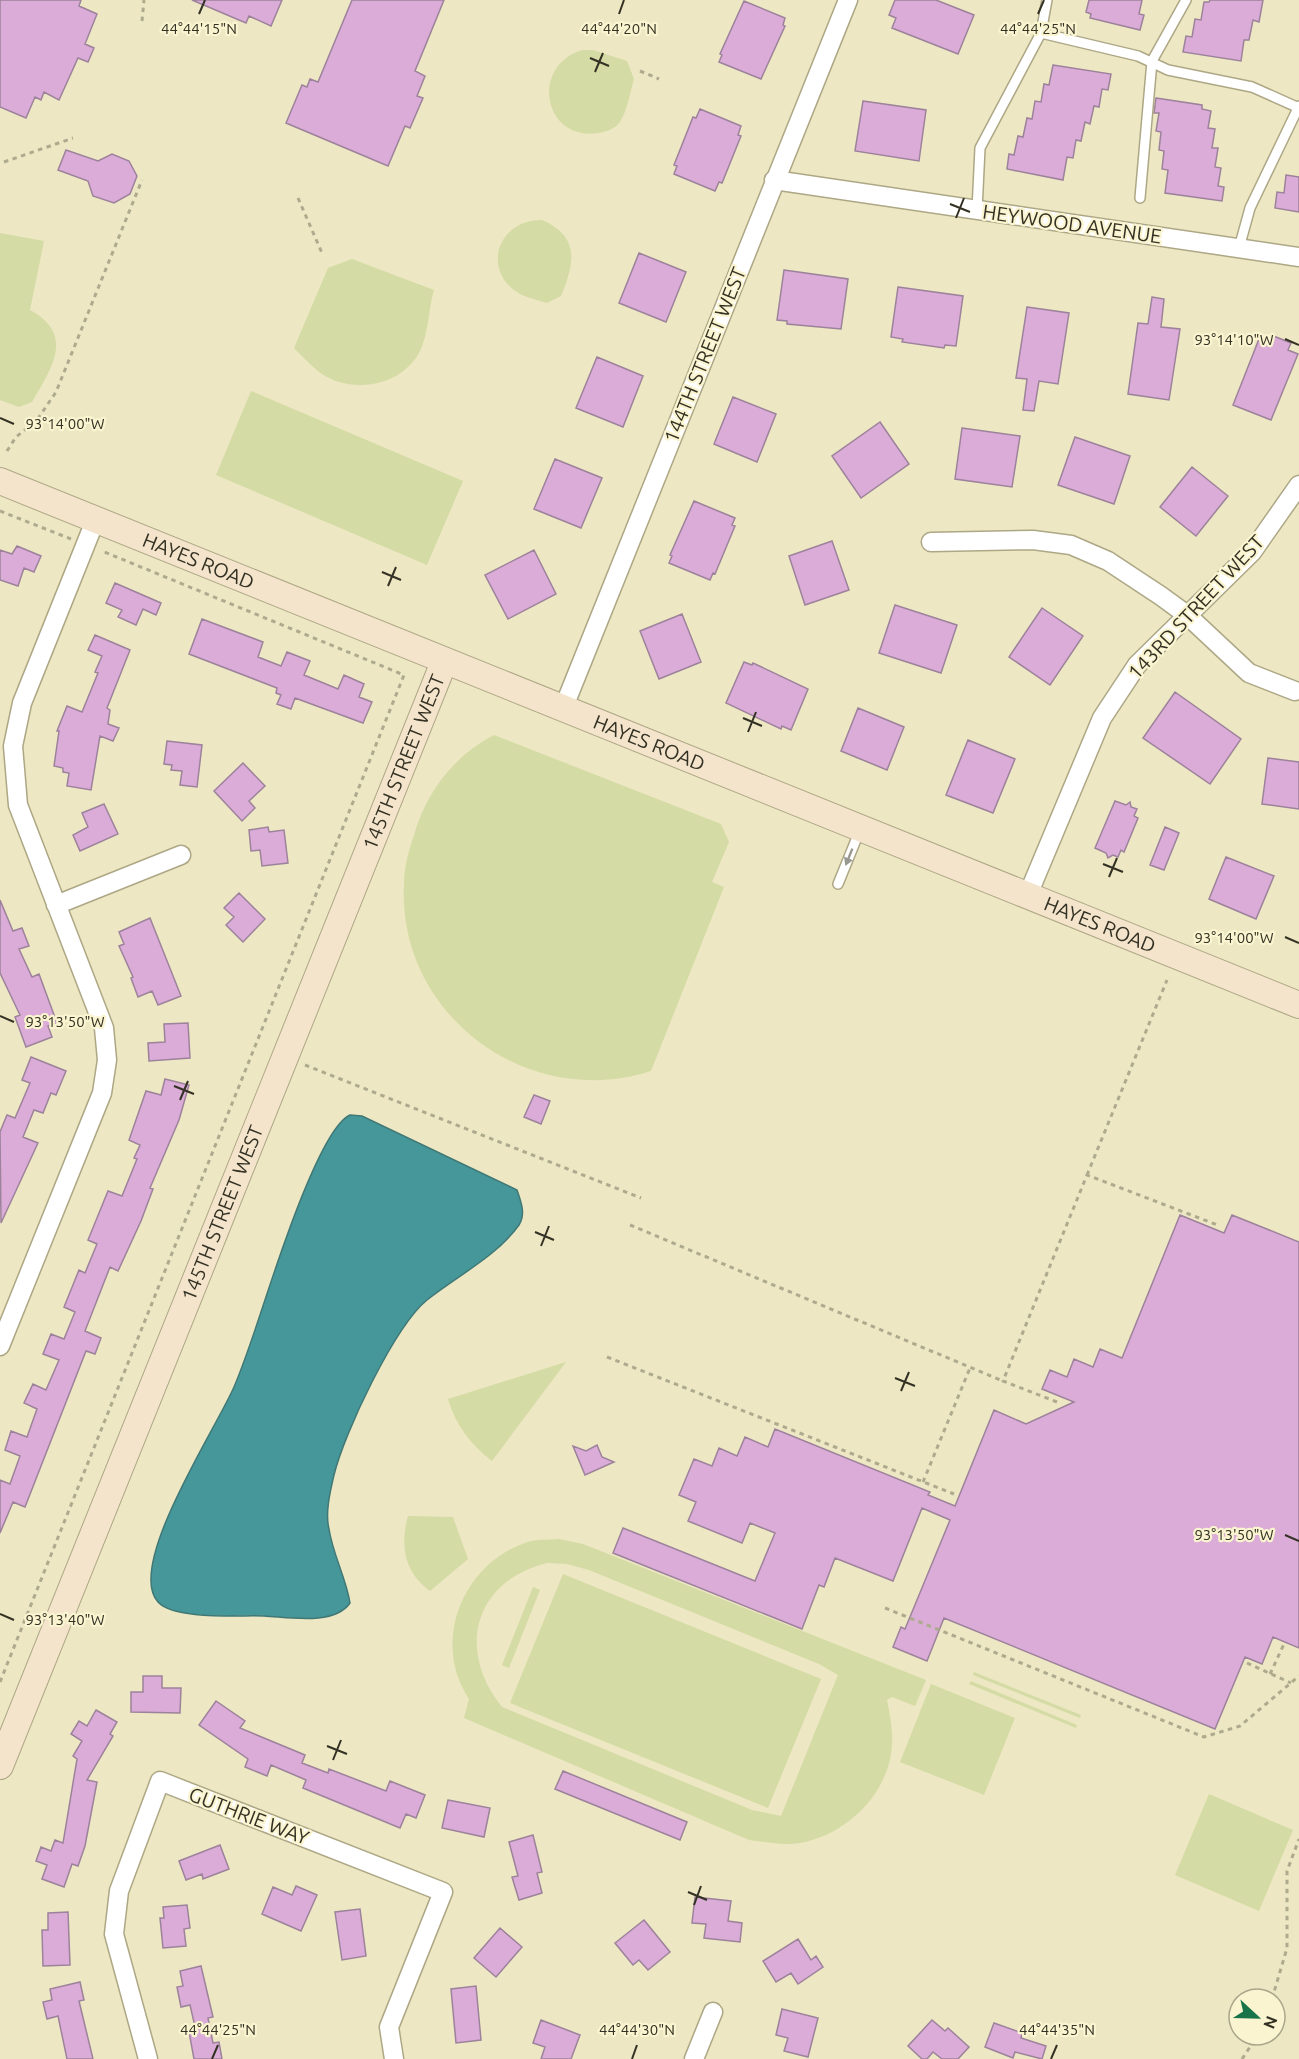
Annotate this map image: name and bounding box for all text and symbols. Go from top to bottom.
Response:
text: 44°44'15"N [161,20,237,37]
text: 44°44'20"N [581,20,657,37]
text: 44°44'25"N [1000,20,1076,37]
street label: HEYWOOD AVENUE [981,200,1163,247]
street label: 144TH STREET WEST [659,264,750,446]
text: 93°14'10"W [1194,331,1274,348]
text: 93°14'00"W [25,415,105,432]
street label: HAYES ROAD [139,528,258,593]
street label: 143RD STREET WEST [1123,530,1268,683]
street label: 145TH STREET WEST [358,671,449,853]
street label: HAYES ROAD [590,710,709,775]
one-way arrow [844,848,854,866]
street label: HAYES ROAD [1041,891,1159,957]
text: 93°14'00"W [1194,929,1274,946]
text: 93°13'50"W [25,1013,105,1030]
street label: 145TH STREET WEST [176,1122,267,1304]
text: 93°13'50"W [1194,1526,1274,1543]
text: 93°13'40"W [25,1611,105,1628]
street label: GUTHRIE WAY [186,1782,313,1849]
north arrow [1227,1987,1287,2047]
text: N [1260,2014,1281,2032]
text: 44°44'25"N [180,2021,256,2038]
text: 44°44'30"N [599,2021,675,2038]
text: 44°44'35"N [1019,2021,1095,2038]

